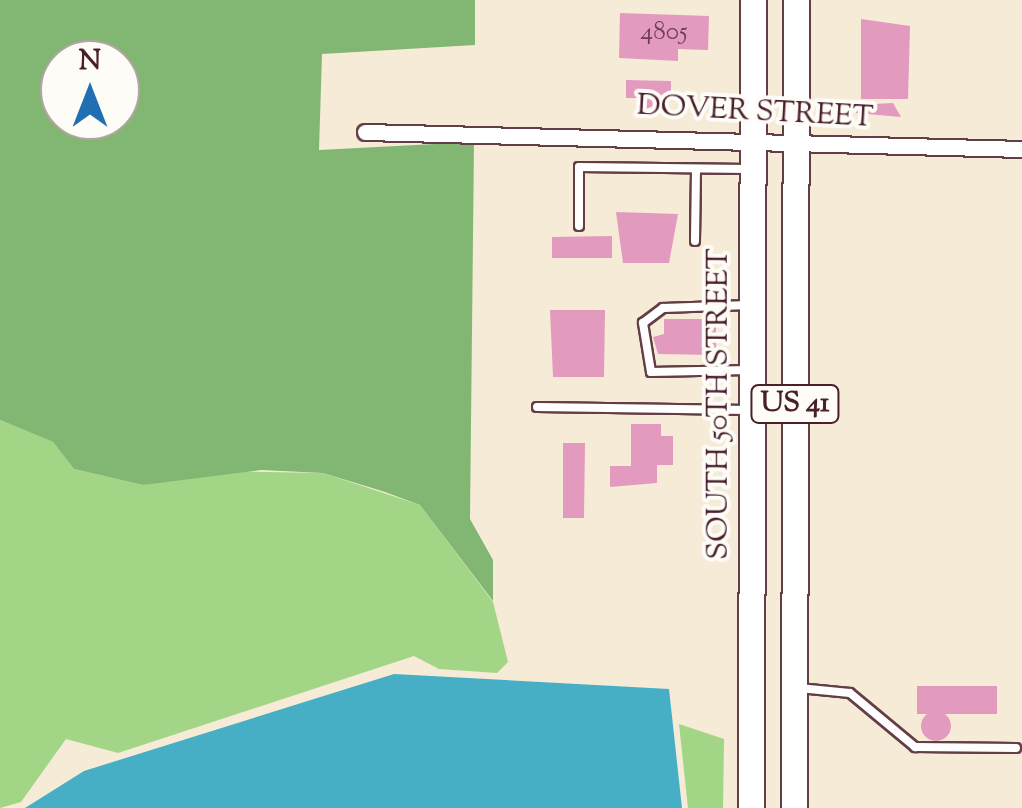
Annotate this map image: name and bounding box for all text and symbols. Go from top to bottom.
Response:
house number: 4805 [641,18,687,48]
north arrow [40,40,140,140]
text: N [79,42,101,82]
street label: DOVER STREET [636,89,874,137]
street label: SOUTH 50TH STREET [702,248,738,560]
road number: US 41 [750,381,840,427]

